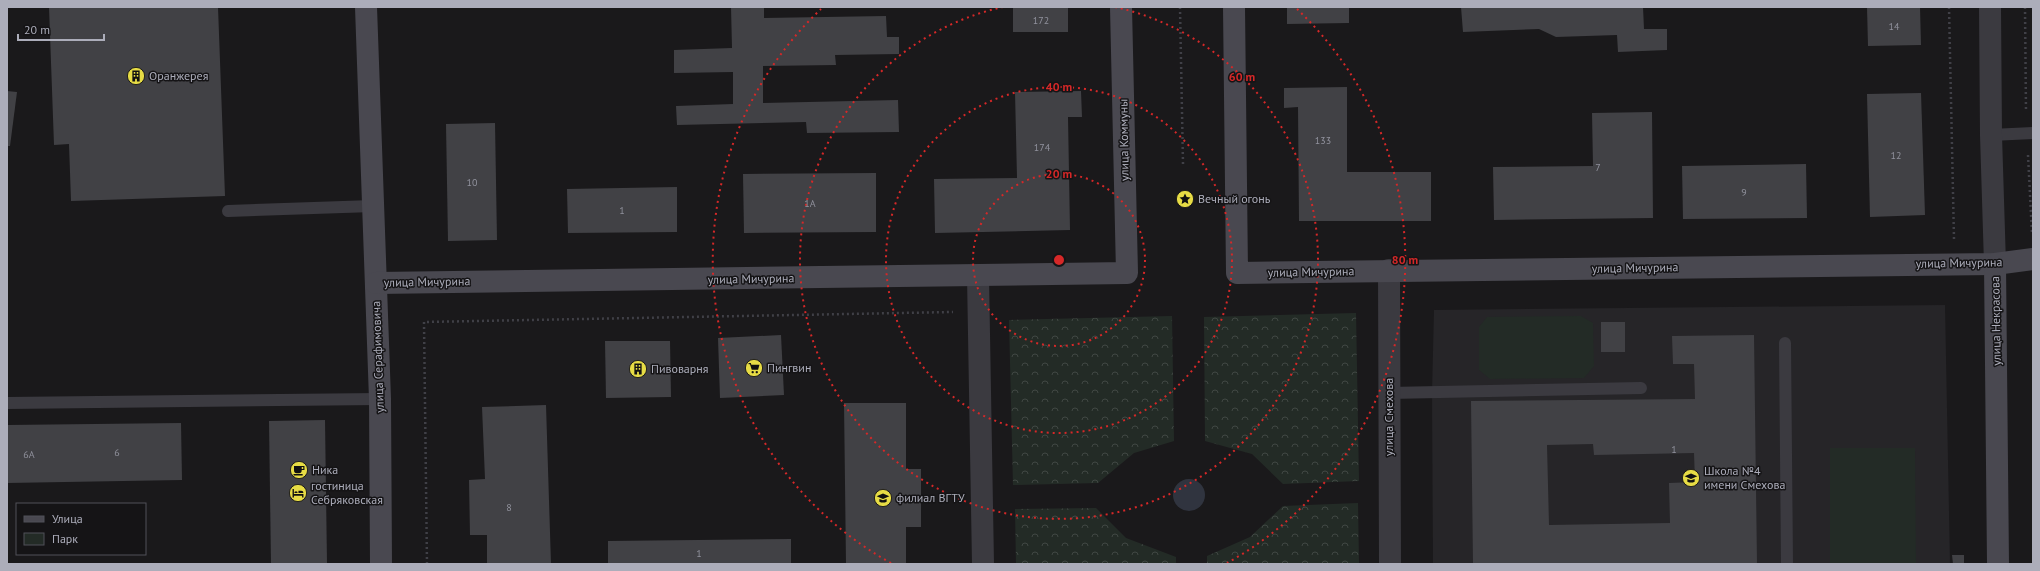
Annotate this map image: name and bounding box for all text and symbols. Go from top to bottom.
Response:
house number: 172 [1033,14,1049,27]
scale bar [18,16,104,42]
house number: 14 [1889,20,1900,33]
text: 20 m [24,22,50,37]
building icon: Оранжерея [126,66,146,86]
place label: Оранжерея [149,68,208,83]
text: 60 m [1229,69,1255,84]
text: 40 m [1046,79,1072,94]
street label: улица Коммуны [1115,99,1132,181]
house number: 133 [1315,134,1331,147]
house number: 174 [1034,141,1051,154]
house number: 12 [1891,149,1901,162]
house number: 7 [1595,161,1601,174]
text: 20 m [1046,166,1072,181]
house number: 10 [467,176,478,189]
house number: 9 [1741,186,1747,199]
place icon: Вечный огонь [1175,189,1195,209]
place label: Вечный огонь [1198,191,1271,206]
house number: 1А [804,197,816,210]
house number: 1 [619,204,625,217]
text: 80 m [1392,252,1418,267]
centre of rings [1052,253,1066,267]
street label: улица Мичурина [1915,254,2003,271]
street label: улица Мичурина [1591,259,1679,276]
street label: улица Мичурина [1267,263,1355,280]
street label: улица Мичурина [707,270,795,287]
street label: улица Мичурина [383,273,471,290]
street label: улица Некрасова [1987,276,2004,366]
street label: улица Серафимовича [368,301,387,413]
supermarket icon: Пингвин [744,358,764,378]
building icon: Пивоварня [628,359,648,379]
place label: Пингвин [767,360,811,375]
place label: Пивоварня [651,361,709,376]
street label: улица Смехова [1381,378,1396,456]
house number: 1 [1671,443,1677,456]
house number: 6 [114,446,120,459]
house number: 6А [23,448,35,461]
cafe icon: Ника [289,460,309,480]
place label: Ника [312,462,338,477]
place label: Школа №4 имени Смехова [1704,463,1785,492]
school or university icon: Школа №4 имени Смехова [1681,468,1701,488]
place label: гостиница Себряковская [311,478,383,507]
hotel icon: гостиница Себряковская [288,483,308,503]
school or university icon: филиал ВГТУ [873,488,893,508]
place label: филиал ВГТУ [896,490,965,505]
house number: 8 [506,501,512,514]
legend [16,503,146,555]
text: Улица [52,511,83,526]
text: Парк [52,531,78,546]
house number: 1 [696,547,702,560]

